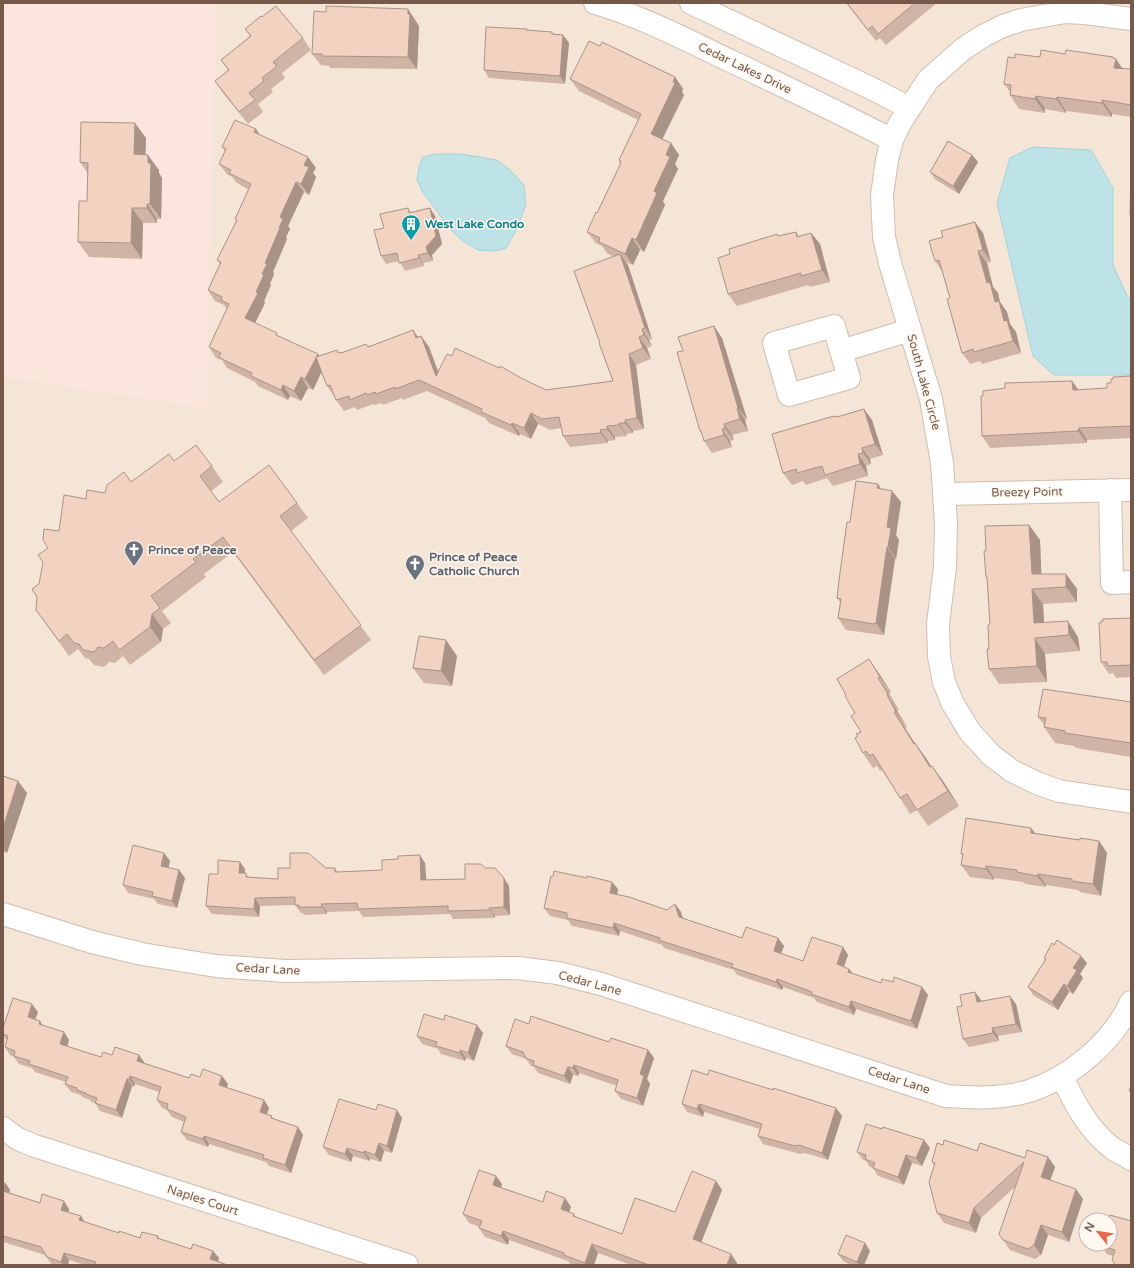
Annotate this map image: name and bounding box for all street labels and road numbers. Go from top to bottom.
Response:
street label: Cedar Lakes Drive [696,39,794,97]
street label: South Lake Circle [904,332,944,432]
street label: Breezy Point [991,484,1063,500]
street label: Cedar Lane [235,960,301,978]
street label: Cedar Lane [557,968,623,998]
street label: Cedar Lane [866,1063,932,1097]
street label: Naples Court [165,1182,241,1218]

